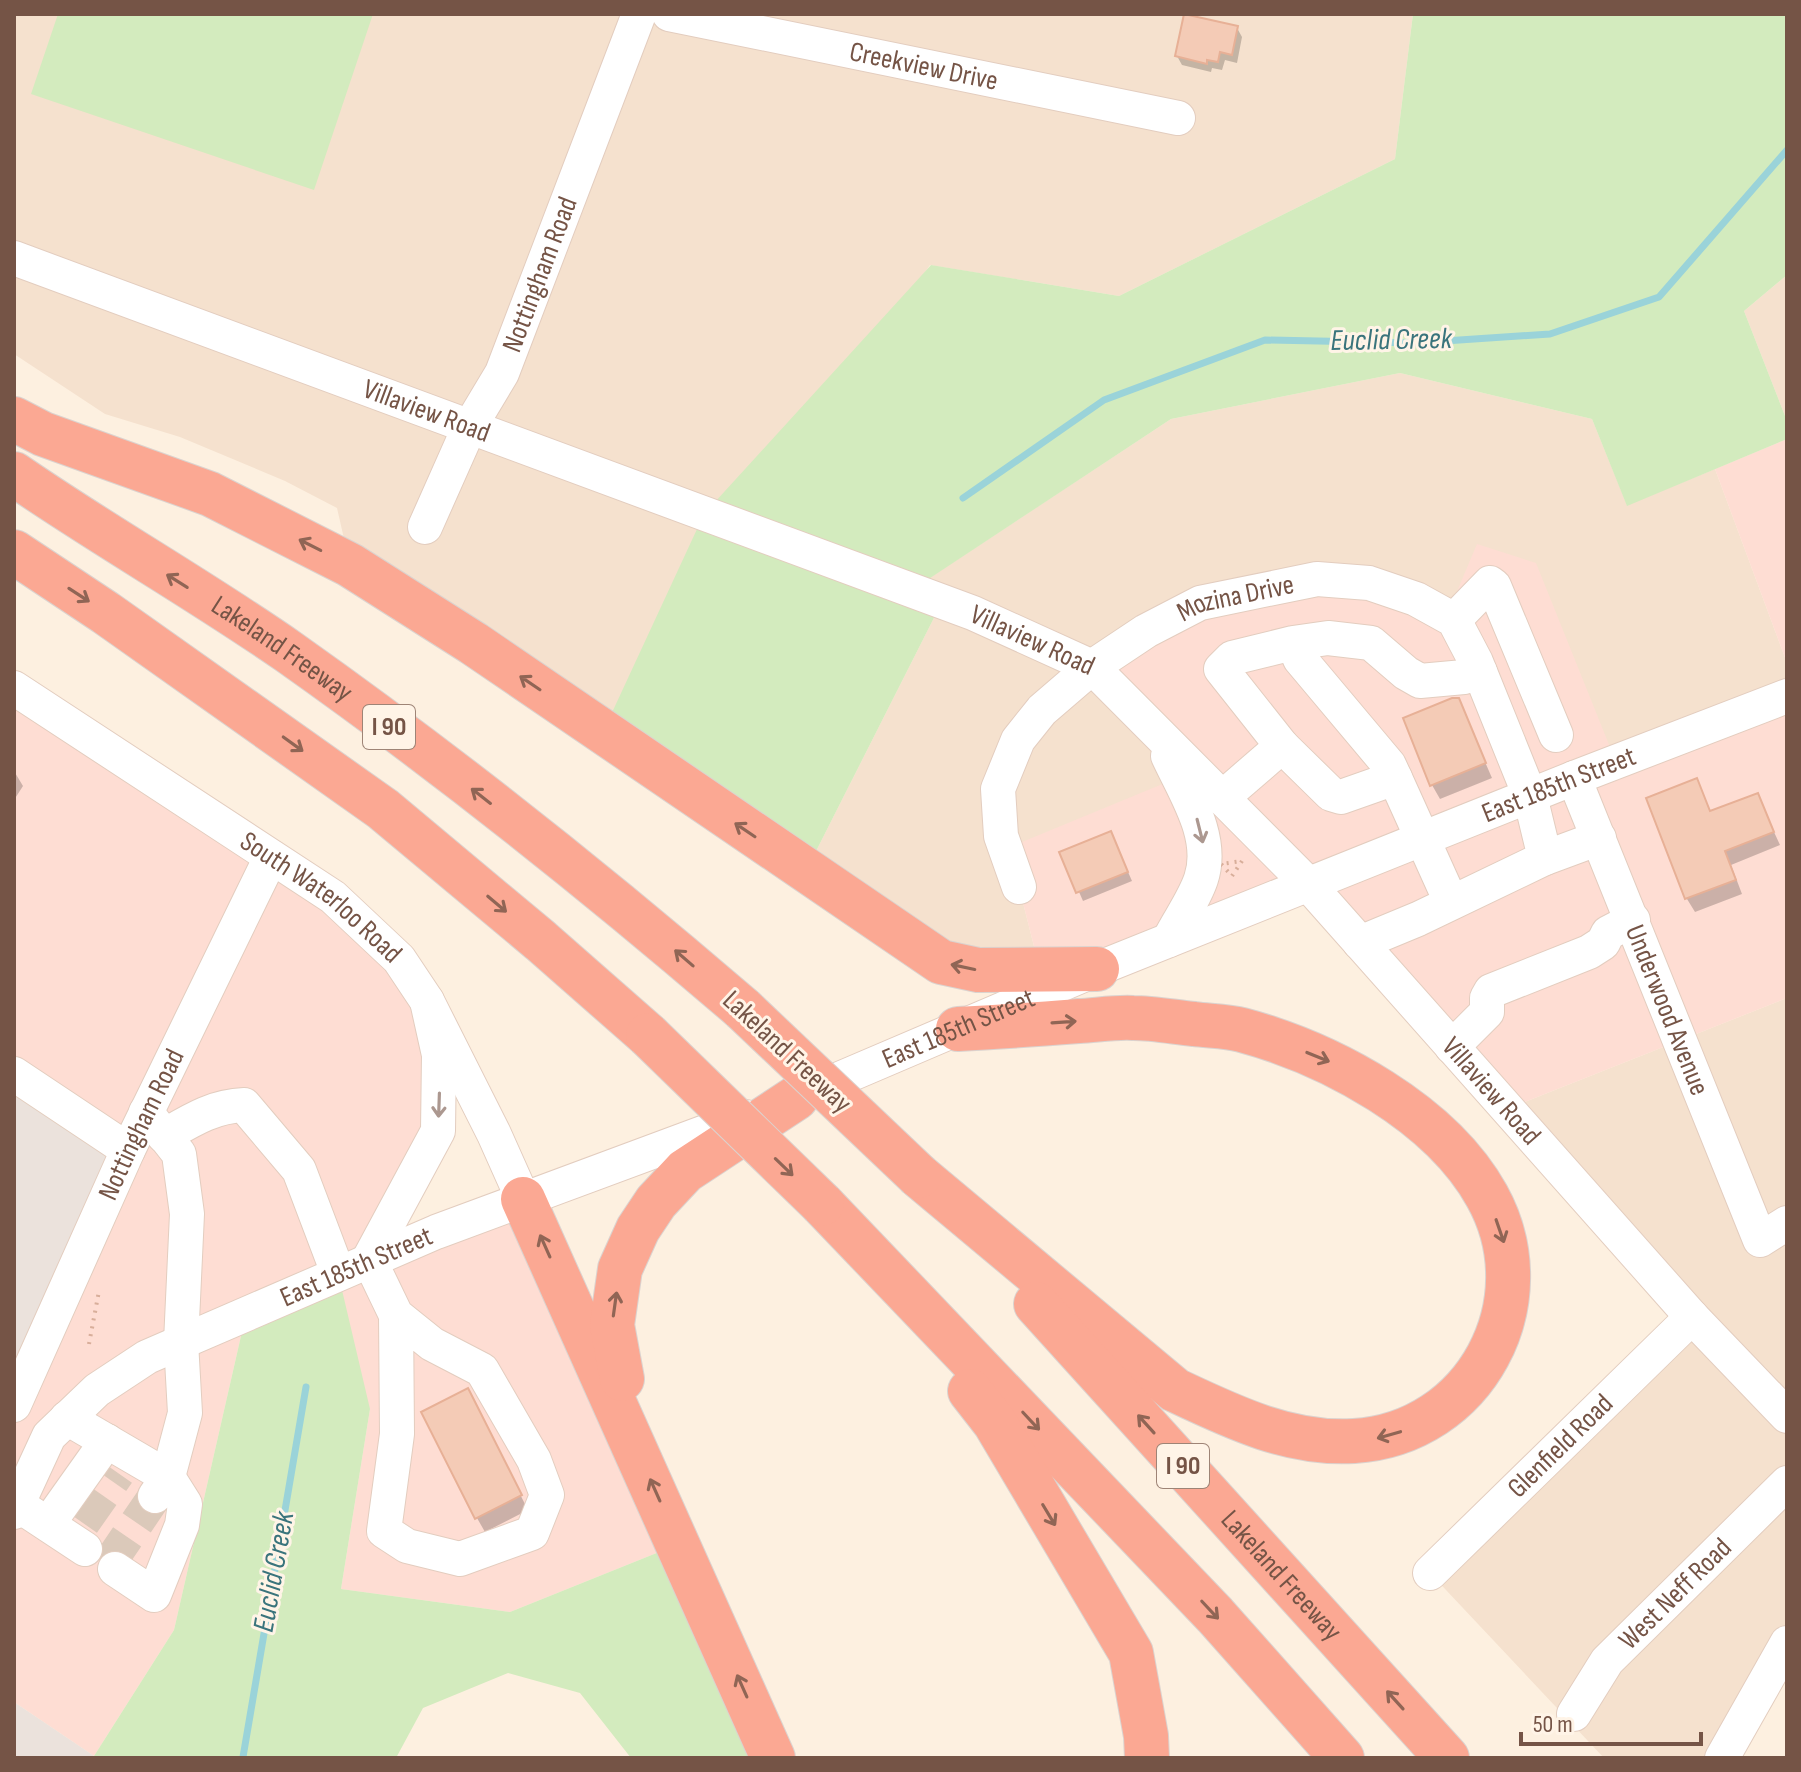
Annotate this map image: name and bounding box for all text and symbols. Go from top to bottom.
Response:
street label: Creekview Drive [847,35,1001,97]
street label: Nottingham Road [495,192,584,357]
water label: Euclid Creek [1330,321,1453,359]
street label: Villaview Road [359,372,495,449]
one-way arrow [299,536,322,552]
street label: Mozina Drive [1171,568,1297,629]
one-way arrow [167,573,189,590]
one-way arrow [68,587,90,603]
street label: Lakeland Freeway [205,588,359,709]
street label: Villaview Road [965,598,1100,683]
one-way arrow [520,675,542,691]
road number: I 90 [363,705,415,749]
one-way arrow [281,736,303,752]
street label: East 185th Street [1477,739,1640,830]
one-way arrow [471,787,492,804]
one-way arrow [1194,818,1209,844]
one-way arrow [734,822,756,838]
street label: South Waterloo Road [234,824,409,970]
one-way arrow [486,895,507,913]
street label: Underwood Avenue [1618,920,1716,1100]
one-way arrow [675,949,695,967]
one-way arrow [951,959,977,974]
street label: East 185th Street [877,981,1039,1075]
street label: Lakeland Freeway [716,984,858,1120]
one-way arrow [1050,1014,1077,1029]
street label: Villaview Road [1435,1030,1548,1152]
street label: Nottingham Road [91,1044,191,1205]
one-way arrow [1305,1051,1330,1065]
one-way arrow [432,1091,447,1118]
one-way arrow [774,1157,793,1176]
street label: East 185th Street [275,1219,437,1314]
one-way arrow [1494,1219,1509,1244]
one-way arrow [537,1235,552,1259]
one-way arrow [608,1292,623,1317]
street label: Glenfield Road [1501,1387,1620,1504]
one-way arrow [1021,1411,1040,1431]
one-way arrow [1137,1415,1155,1435]
one-way arrow [1376,1428,1402,1443]
road number: I 90 [1157,1444,1209,1488]
one-way arrow [647,1478,662,1502]
one-way arrow [1042,1502,1057,1526]
street label: Lakeland Freeway [1214,1503,1349,1647]
water label: Euclid Creek [246,1508,302,1635]
street label: West Neff Road [1612,1531,1738,1656]
one-way arrow [1200,1600,1219,1620]
one-way arrow [734,1674,749,1698]
one-way arrow [1386,1691,1404,1711]
scale bar [1521,1696,1701,1746]
text: 50 m [1533,1710,1573,1739]

